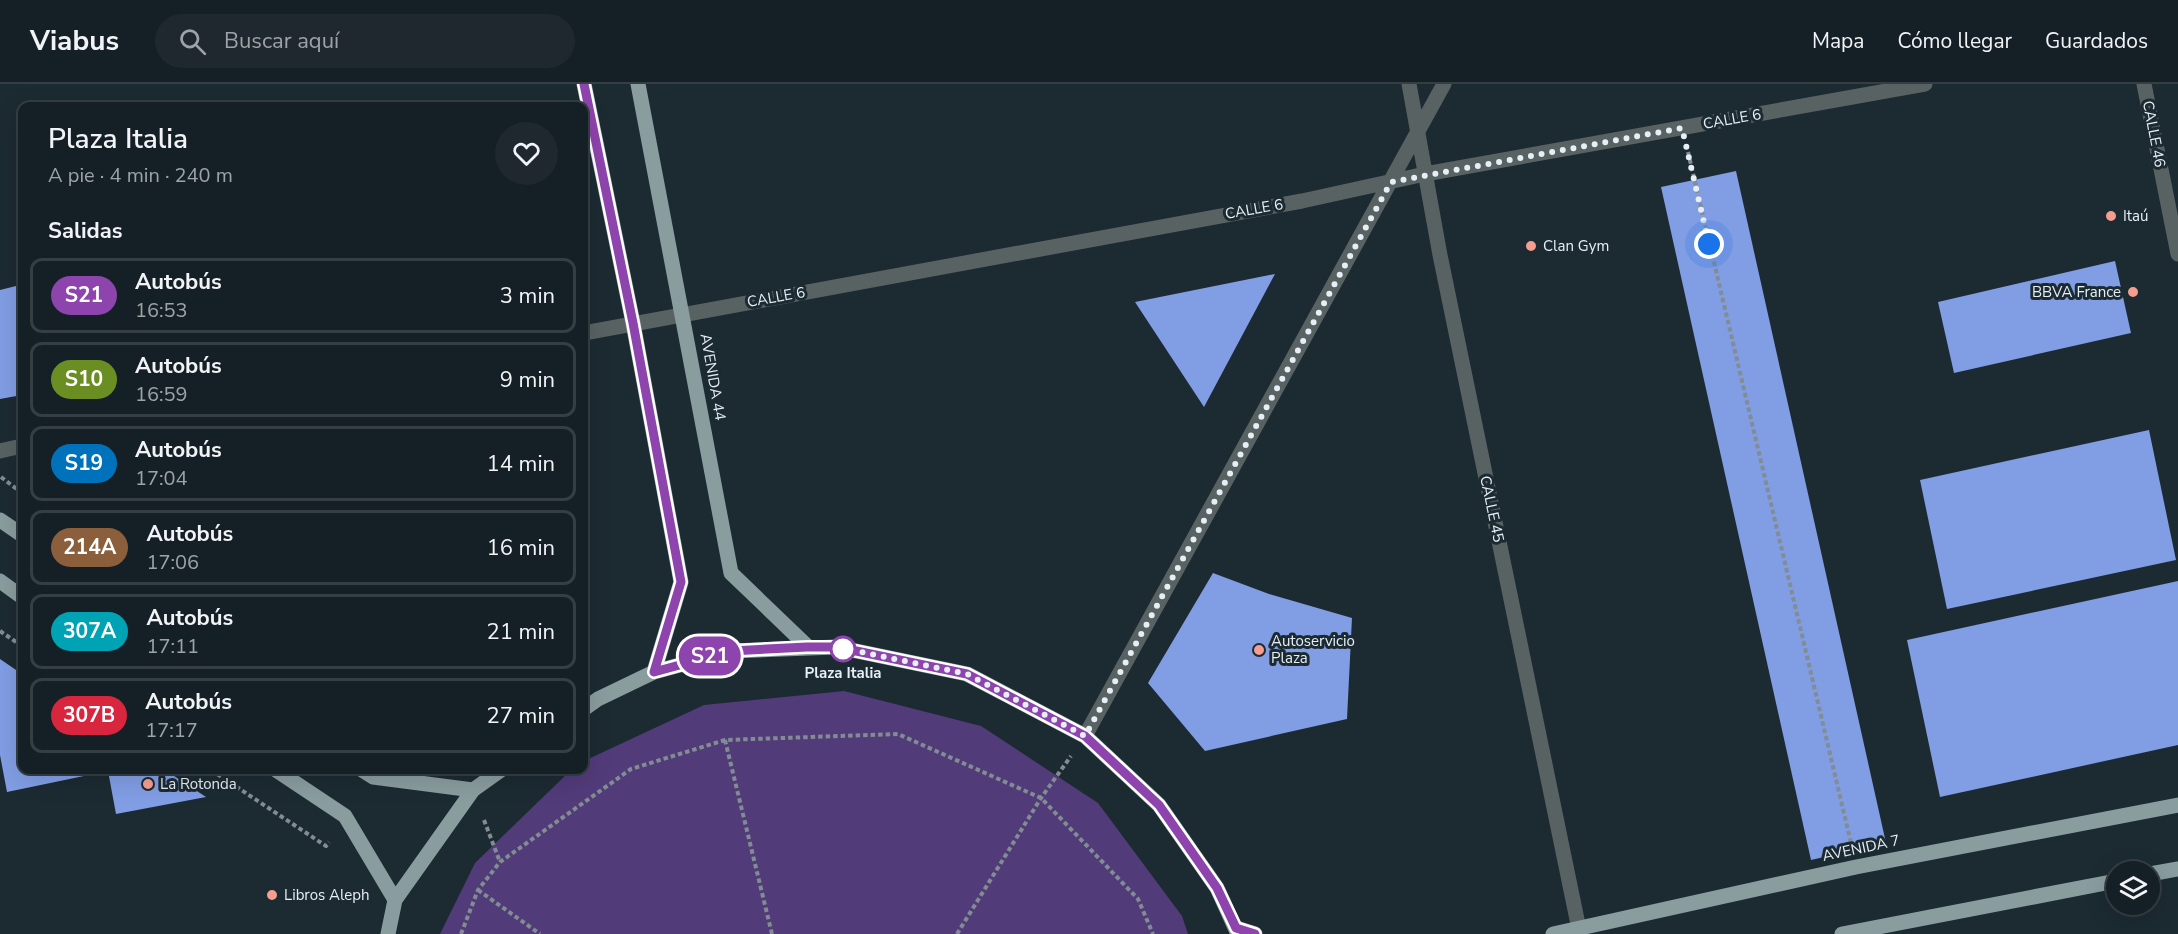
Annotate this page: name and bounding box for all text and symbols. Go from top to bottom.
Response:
search box [155,14,575,68]
text: Viabus [30,22,119,60]
icon: search [176,25,209,58]
text: Buscar aquí [224,26,339,56]
text: Mapa [1812,27,1864,55]
text: Cómo llegar [1897,27,2012,55]
text: Guardados [2045,27,2148,55]
street label: CALLE 46 [2138,99,2170,169]
street label: CALLE 6 [1701,104,1763,134]
text: Plaza Italia [48,120,188,158]
button: heart [495,122,558,185]
text: A pie · 4 min · 240 m [48,162,233,189]
street label: CALLE 6 [1223,194,1285,224]
place label: Itaú [2123,206,2148,226]
marker: Itaú [2104,209,2118,223]
text: Salidas [48,216,123,246]
your location [1694,229,1724,259]
place label: Clan Gym [1543,236,1609,256]
marker: Clan Gym [1524,239,1538,253]
text: Autobús [135,267,222,297]
text: S21 [65,281,103,309]
text: 3 min [500,281,555,311]
street label: CALLE 6 [745,282,807,312]
place label: BBVA France [2032,282,2121,302]
marker: BBVA France [2126,285,2140,299]
text: 16:53 [135,297,188,324]
street label: AVENIDA 44 [696,332,730,422]
text: Autobús [135,351,222,381]
text: S10 [65,365,103,393]
text: 9 min [500,365,555,395]
text: 16:59 [135,381,188,408]
text: Autobús [135,435,222,465]
text: S19 [65,449,103,477]
text: 14 min [487,449,555,479]
text: 17:04 [135,465,188,492]
street label: CALLE 45 [1475,474,1509,544]
text: Autobús [146,519,233,549]
text: 214A [63,533,116,561]
text: 16 min [487,533,555,563]
text: 17:06 [146,549,199,576]
text: Autobús [146,603,233,633]
text: 307A [63,617,116,645]
text: 21 min [487,617,555,647]
place label: Autoservicio Plaza [1271,631,1355,668]
text: 17:11 [146,633,199,660]
line badge: S21 [676,636,744,676]
marker: Plaza Italia [830,636,856,662]
text: S21 [691,642,729,670]
marker: Autoservicio Plaza [1252,643,1266,657]
place label: Plaza Italia [804,663,882,683]
text: Autobús [145,687,232,717]
text: 307B [63,701,115,729]
text: 27 min [487,701,555,731]
text: 17:17 [145,717,198,744]
place label: La Rotonda [160,774,237,794]
marker: La Rotonda [141,777,155,791]
street label: AVENIDA 7 [1820,830,1902,866]
map controls [2106,861,2160,915]
button: layers [2106,861,2160,915]
place label: Libros Aleph [284,885,370,905]
marker: Libros Aleph [265,888,279,902]

